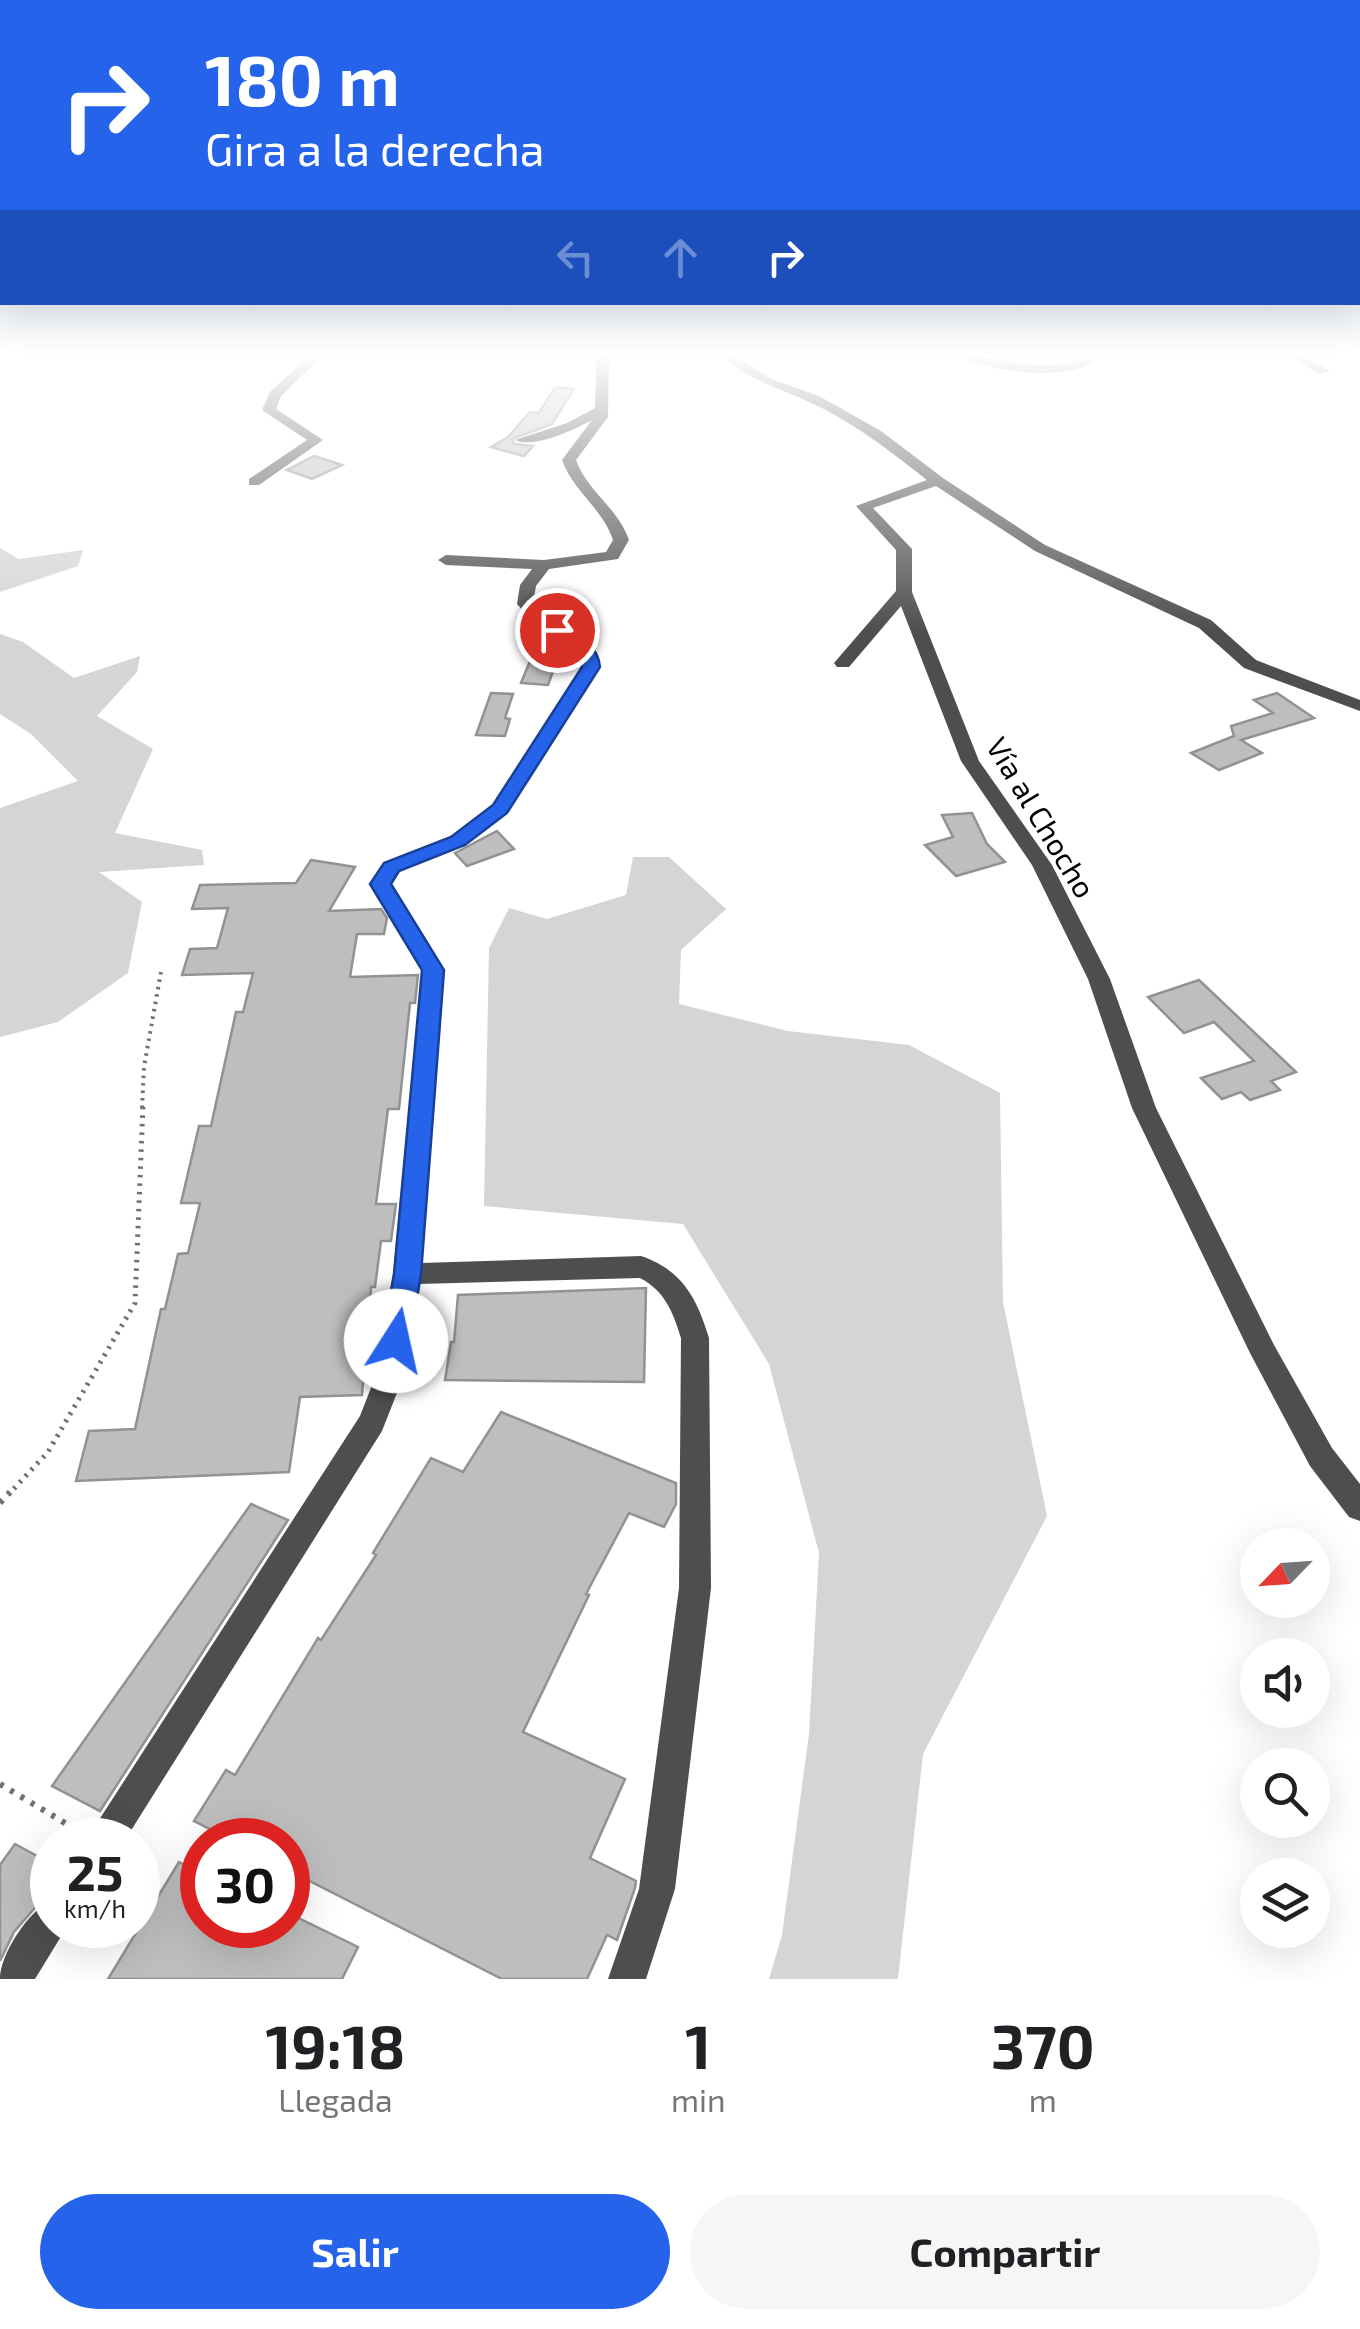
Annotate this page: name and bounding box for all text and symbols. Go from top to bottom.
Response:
text: 180 m [205,36,400,120]
icon: right [40,40,170,170]
text: Gira a la derecha [205,121,544,175]
icon: left [548,230,603,285]
icon: ahead [653,230,708,285]
icon: right [758,230,813,285]
pin [515,588,600,673]
icon: arrive [530,603,585,658]
street label: Vía al Chocho [980,730,1104,904]
position arrow [344,1289,448,1393]
north arrow [1240,1528,1330,1618]
map controls [1240,1528,1330,1948]
button: sound [1240,1638,1330,1728]
button: search [1240,1748,1330,1838]
speed limit sign: 30 [180,1818,310,1948]
text: 25 [67,1841,123,1901]
button: layers [1240,1858,1330,1948]
text: km/h [64,1893,126,1923]
text: 19:18 [265,2009,406,2081]
text: 1 [685,2009,711,2081]
text: 370 [991,2009,1095,2081]
text: Llegada [278,2080,393,2118]
text: min [671,2080,726,2118]
text: m [1029,2080,1057,2118]
button: Salir [40,2194,670,2309]
button: Compartir [690,2194,1320,2309]

